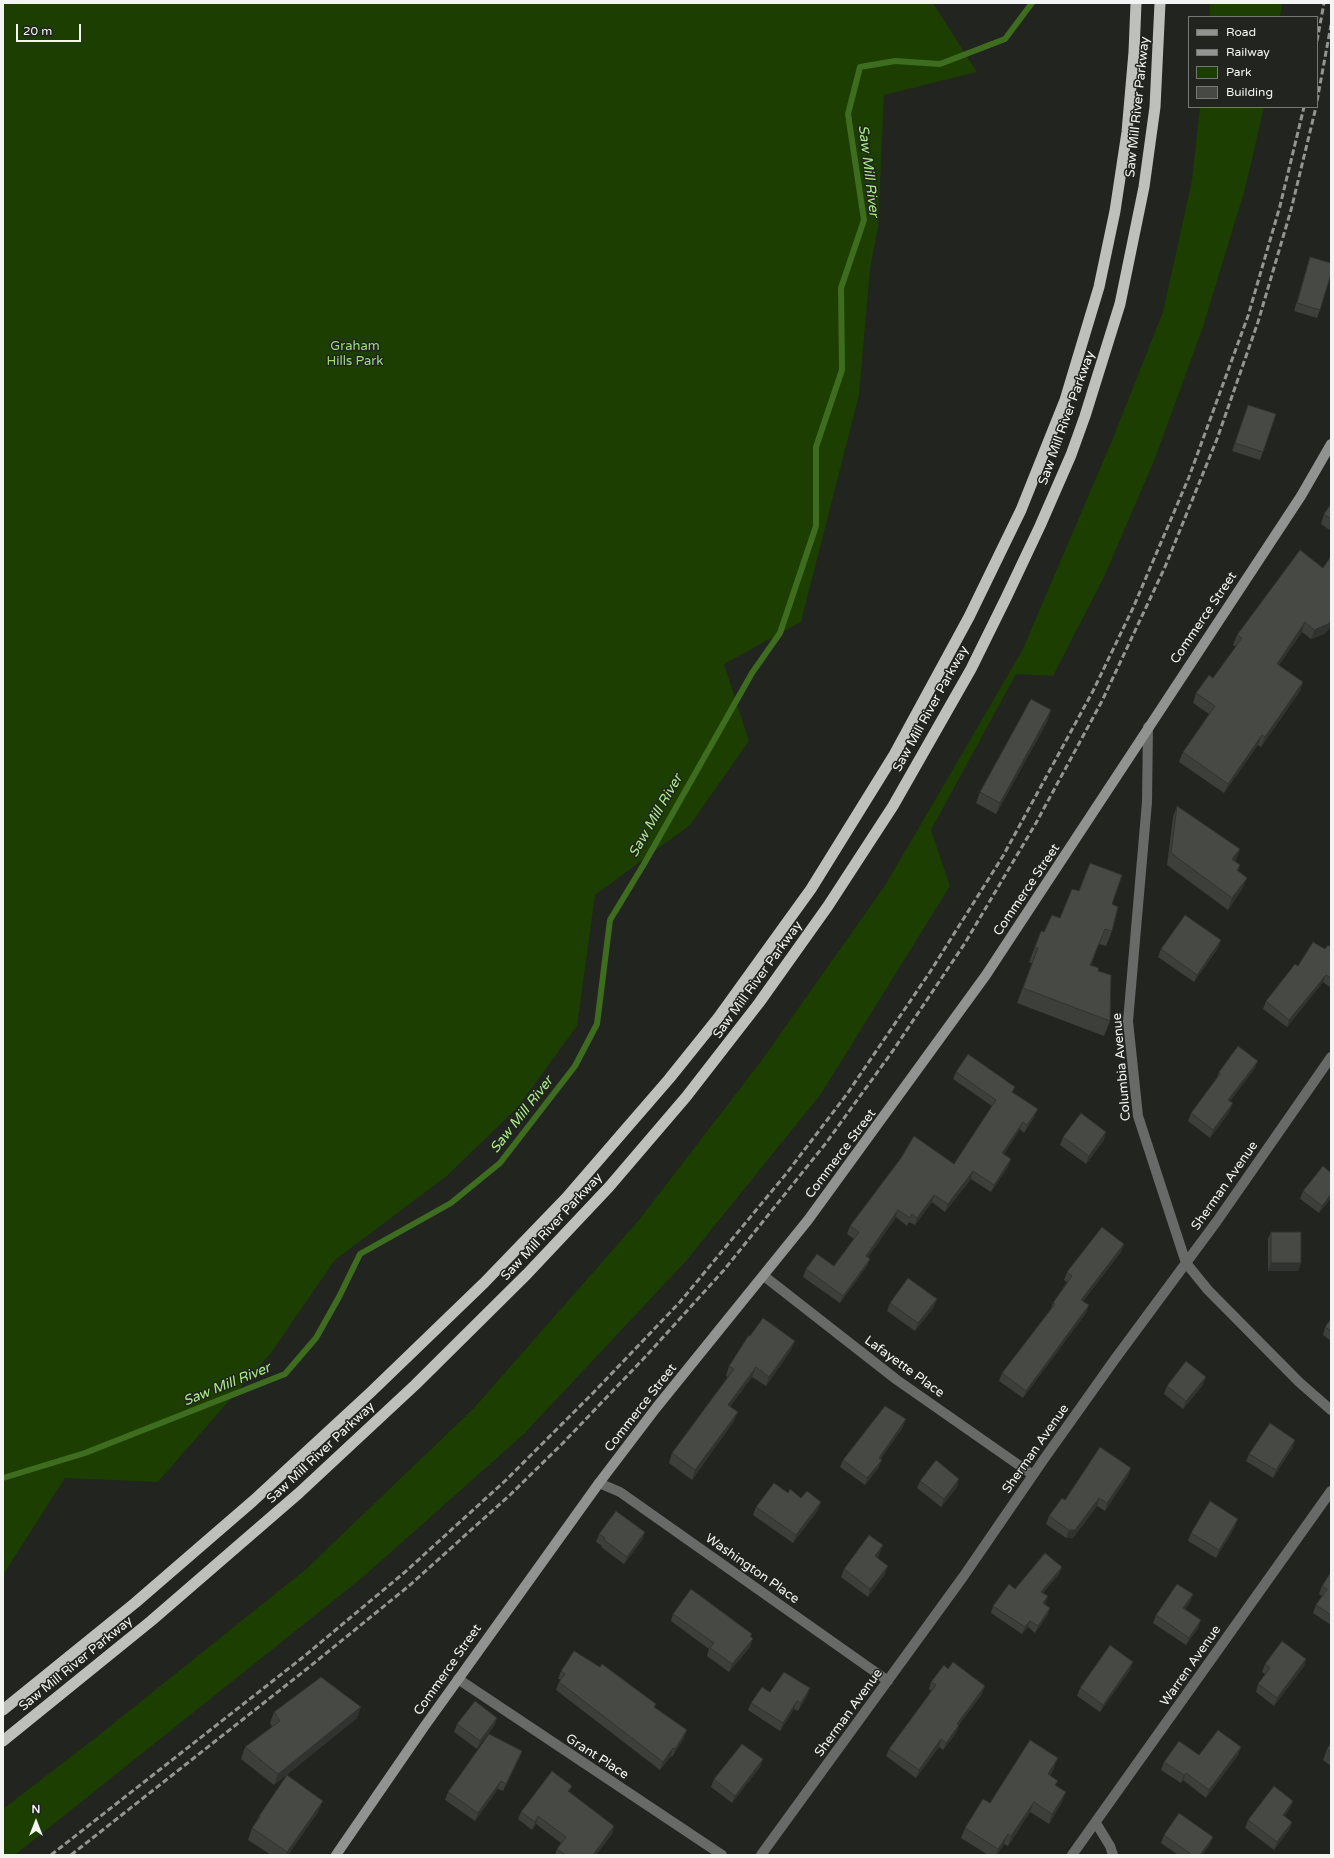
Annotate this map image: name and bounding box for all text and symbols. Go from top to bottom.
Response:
scale bar [18,16,83,42]
legend [1188,16,1318,108]
text: 20 m [23,24,52,38]
text: Road [1226,25,1256,39]
street label: Saw Mill River Parkway [1123,36,1153,178]
text: Railway [1226,45,1270,59]
text: Park [1226,65,1252,79]
text: Building [1226,85,1273,99]
water label: Saw Mill River [854,124,882,218]
park label: Graham Hills Park [327,339,383,370]
street label: Saw Mill River Parkway [1035,349,1099,487]
street label: Commerce Street [1167,569,1241,667]
street label: Saw Mill River Parkway [890,643,972,775]
water label: Saw Mill River [626,772,686,860]
street label: Commerce Street [990,841,1064,939]
street label: Saw Mill River Parkway [710,918,806,1042]
street label: Columbia Avenue [1110,1012,1134,1122]
water label: Saw Mill River [487,1073,557,1157]
street label: Commerce Street [802,1106,880,1202]
street label: Sherman Avenue [1188,1138,1262,1234]
street label: Saw Mill River Parkway [498,1170,606,1284]
street label: Lafayette Place [861,1333,947,1401]
water label: Saw Mill River [181,1360,273,1410]
street label: Commerce Street [602,1361,680,1455]
street label: Saw Mill River Parkway [264,1399,378,1507]
street label: Sherman Avenue [999,1401,1073,1497]
street label: Washington Place [702,1531,802,1607]
street label: Saw Mill River Parkway [16,1613,136,1715]
street label: Commerce Street [411,1621,485,1719]
street label: Warren Avenue [1157,1623,1225,1709]
street label: Sherman Avenue [812,1666,886,1760]
street label: Grant Place [563,1731,631,1783]
north arrow [16,1802,56,1842]
text: N [32,1803,40,1816]

